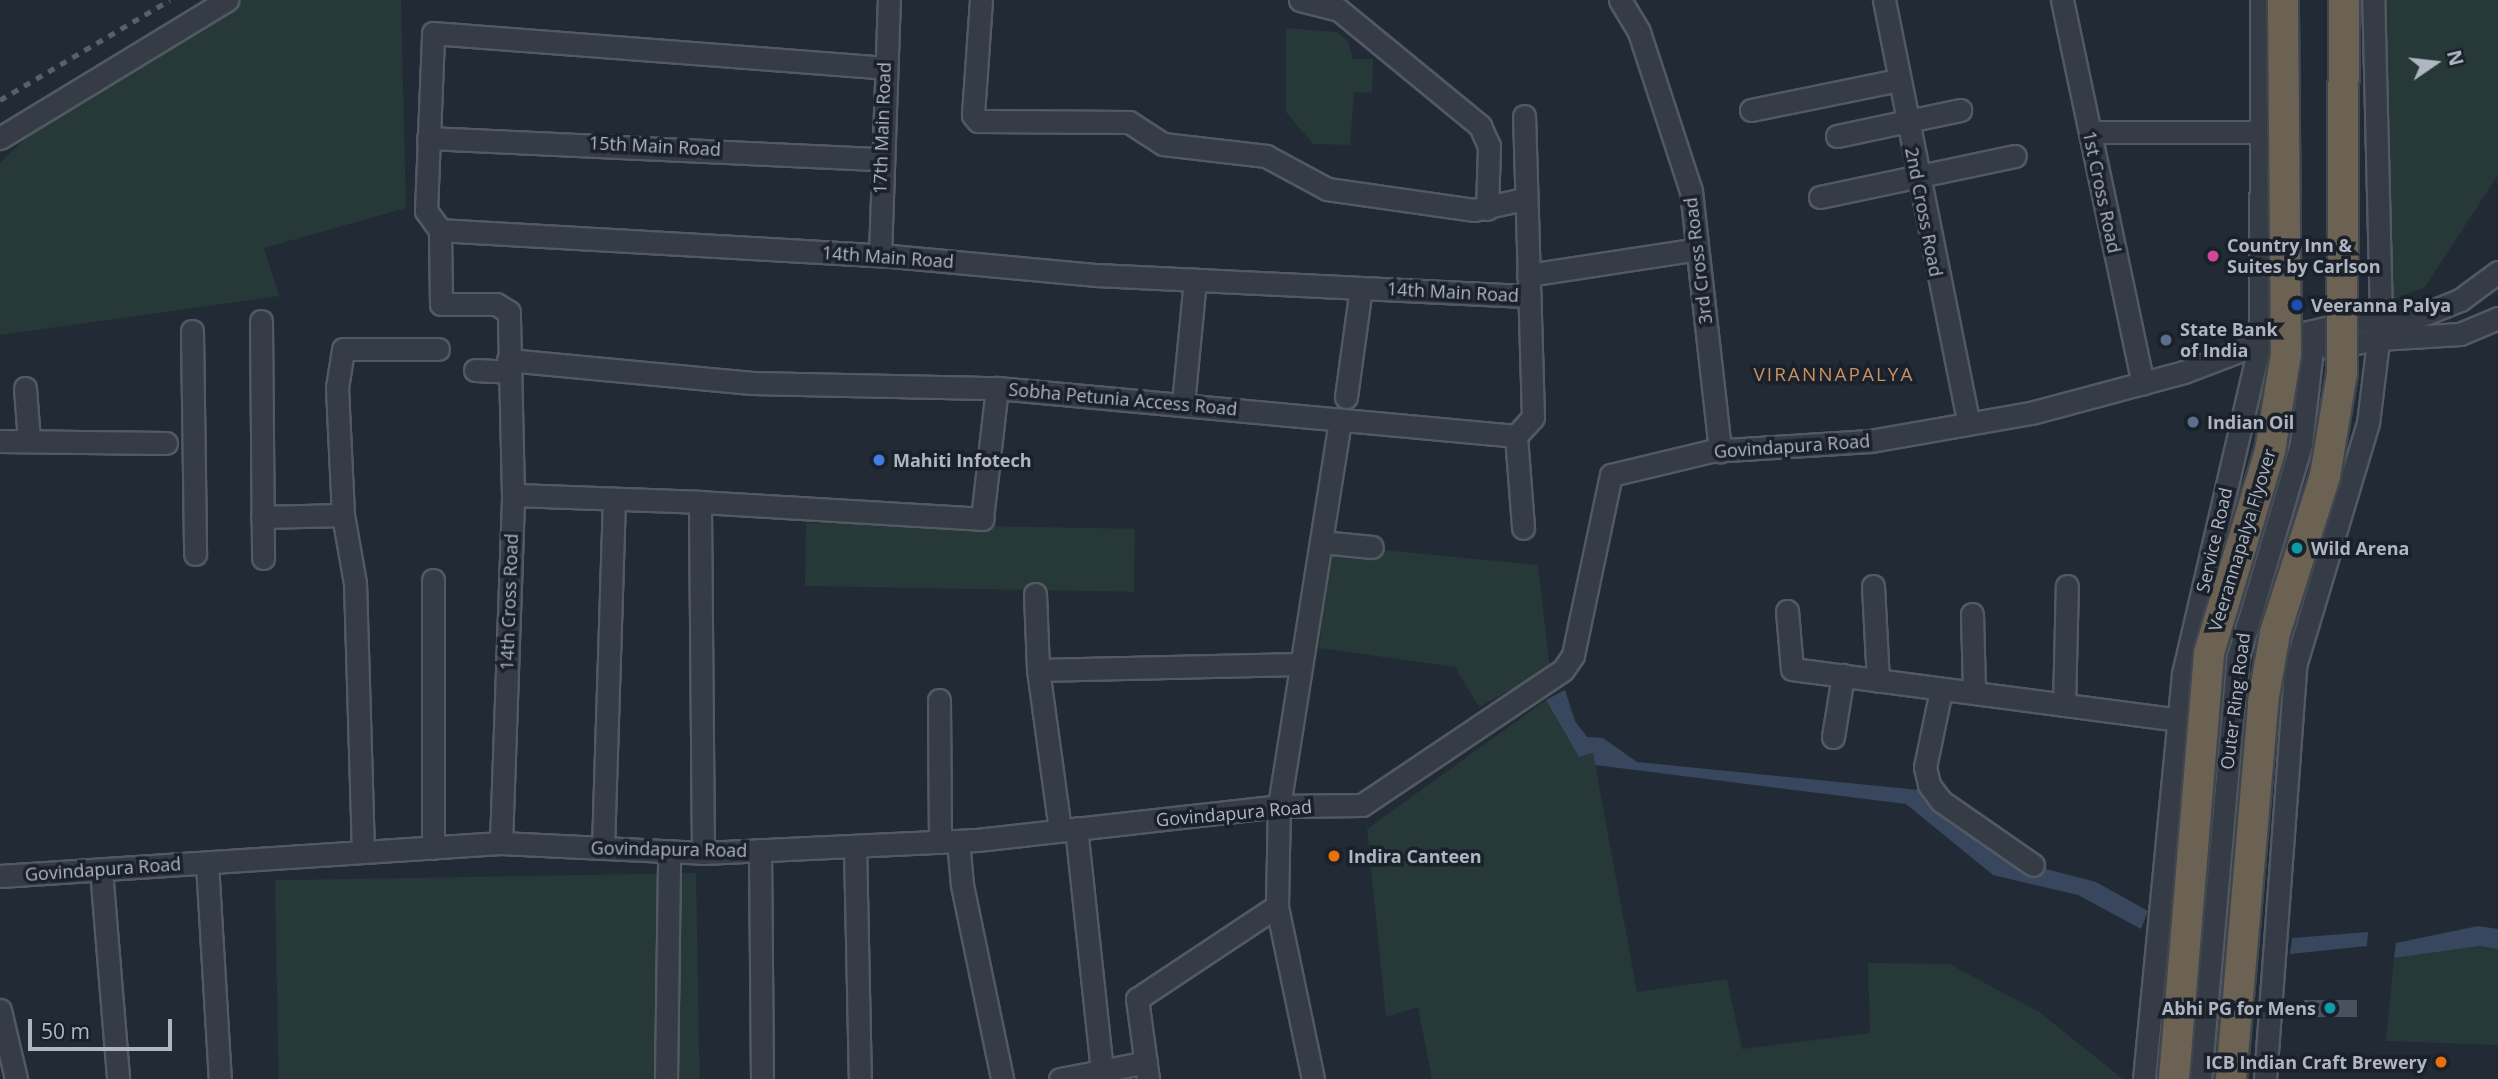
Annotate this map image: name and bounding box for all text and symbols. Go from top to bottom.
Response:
north arrow [2400,28,2470,98]
text: N [2441,47,2470,69]
street label: 17th Main Road [869,62,895,194]
street label: 1st Cross Road [2079,129,2125,255]
street label: 15th Main Road [588,132,722,160]
street label: 2nd Cross Road [1901,145,1947,279]
street label: 3rd Cross Road [1680,196,1716,326]
place label: Country Inn & Suites by Carlson [2227,235,2381,278]
street label: 14th Main Road [821,242,955,272]
marker: Country Inn & Suites by Carlson [2205,248,2221,264]
street label: 14th Main Road [1386,278,1520,306]
place label: Veeranna Palya [2311,294,2451,316]
marker: Veeranna Palya [2289,297,2305,313]
place label: State Bank of India [2180,319,2278,362]
marker: State Bank of India [2158,332,2174,348]
district label: VIRANNAPALYA [1755,364,1913,386]
street label: Sobha Petunia Access Road [1008,378,1238,420]
place label: Indian Oil [2207,411,2294,433]
marker: Indian Oil [2185,414,2201,430]
street label: Govindapura Road [1713,430,1871,462]
street label: Veerannapalya Flyover [2204,446,2280,634]
place label: Mahiti Infotech [893,449,1032,471]
marker: Mahiti Infotech [871,452,887,468]
street label: Service Road [2191,485,2237,595]
street label: 14th Cross Road [496,533,522,671]
place label: Wild Arena [2311,537,2409,559]
marker: Wild Arena [2289,540,2305,556]
street label: Outer Ring Road [2216,631,2254,771]
street label: Govindapura Road [1155,795,1313,831]
street label: Govindapura Road [591,837,747,861]
place label: Indira Canteen [1348,845,1481,867]
marker: Indira Canteen [1326,848,1342,864]
street label: Govindapura Road [24,853,182,885]
place label: Abhi PG for Mens [2162,997,2316,1019]
marker: Abhi PG for Mens [2322,1000,2338,1016]
scale bar [32,1006,175,1050]
text: 50 m [41,1017,90,1045]
place label: ICB Indian Craft Brewery [2205,1051,2427,1073]
marker: ICB Indian Craft Brewery [2433,1054,2449,1070]

